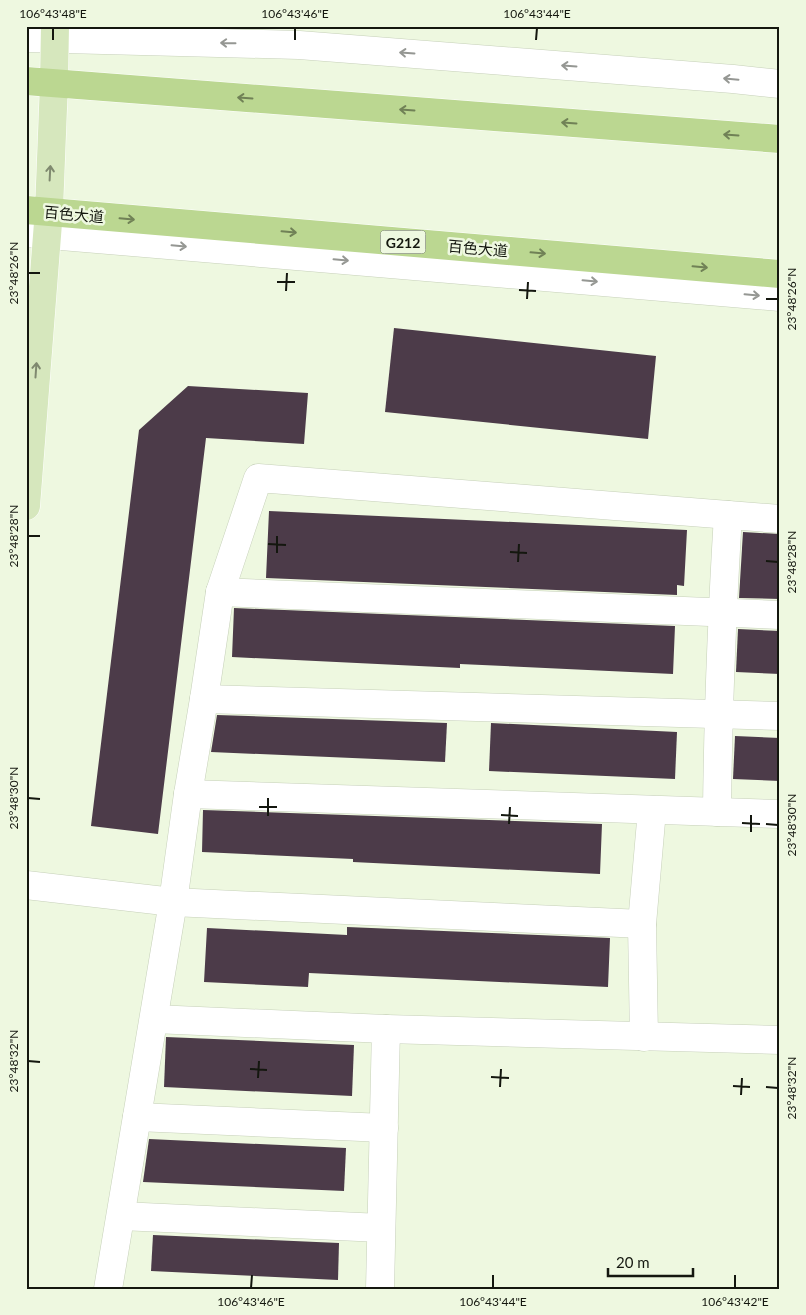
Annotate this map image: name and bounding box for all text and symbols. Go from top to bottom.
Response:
text: 106°43'48"E [19,6,87,21]
text: 106°43'46"E [261,6,329,21]
text: 106°43'44"E [503,6,571,21]
one-way arrow [220,38,236,48]
one-way arrow [400,48,416,58]
one-way arrow [562,61,578,71]
one-way arrow [724,74,740,84]
one-way arrow [237,93,253,103]
one-way arrow [399,106,415,115]
one-way arrow [561,118,577,127]
one-way arrow [723,130,739,140]
one-way arrow [46,165,55,181]
street label: 百色大道 [43,202,105,226]
one-way arrow [119,214,135,223]
one-way arrow [281,228,297,237]
road number: G212 [380,230,426,253]
street label: 百色大道 [447,236,509,260]
text: 23°48'26"N [6,242,21,304]
one-way arrow [171,242,187,251]
one-way arrow [530,249,546,258]
one-way arrow [333,255,349,265]
one-way arrow [692,262,708,272]
text: 23°48'26"N [784,268,799,330]
one-way arrow [582,276,598,286]
one-way arrow [744,290,760,300]
one-way arrow [32,362,41,378]
text: 23°48'28"N [6,505,21,567]
text: 23°48'28"N [784,531,799,593]
text: 23°48'30"N [6,767,21,829]
text: 23°48'30"N [784,794,799,856]
text: 23°48'32"N [6,1030,21,1092]
text: 23°48'32"N [784,1057,799,1119]
scale bar [608,1245,694,1277]
text: 20 m [616,1253,650,1271]
text: 106°43'46"E [217,1294,285,1309]
text: 106°43'44"E [459,1294,527,1309]
text: 106°43'42"E [701,1294,769,1309]

